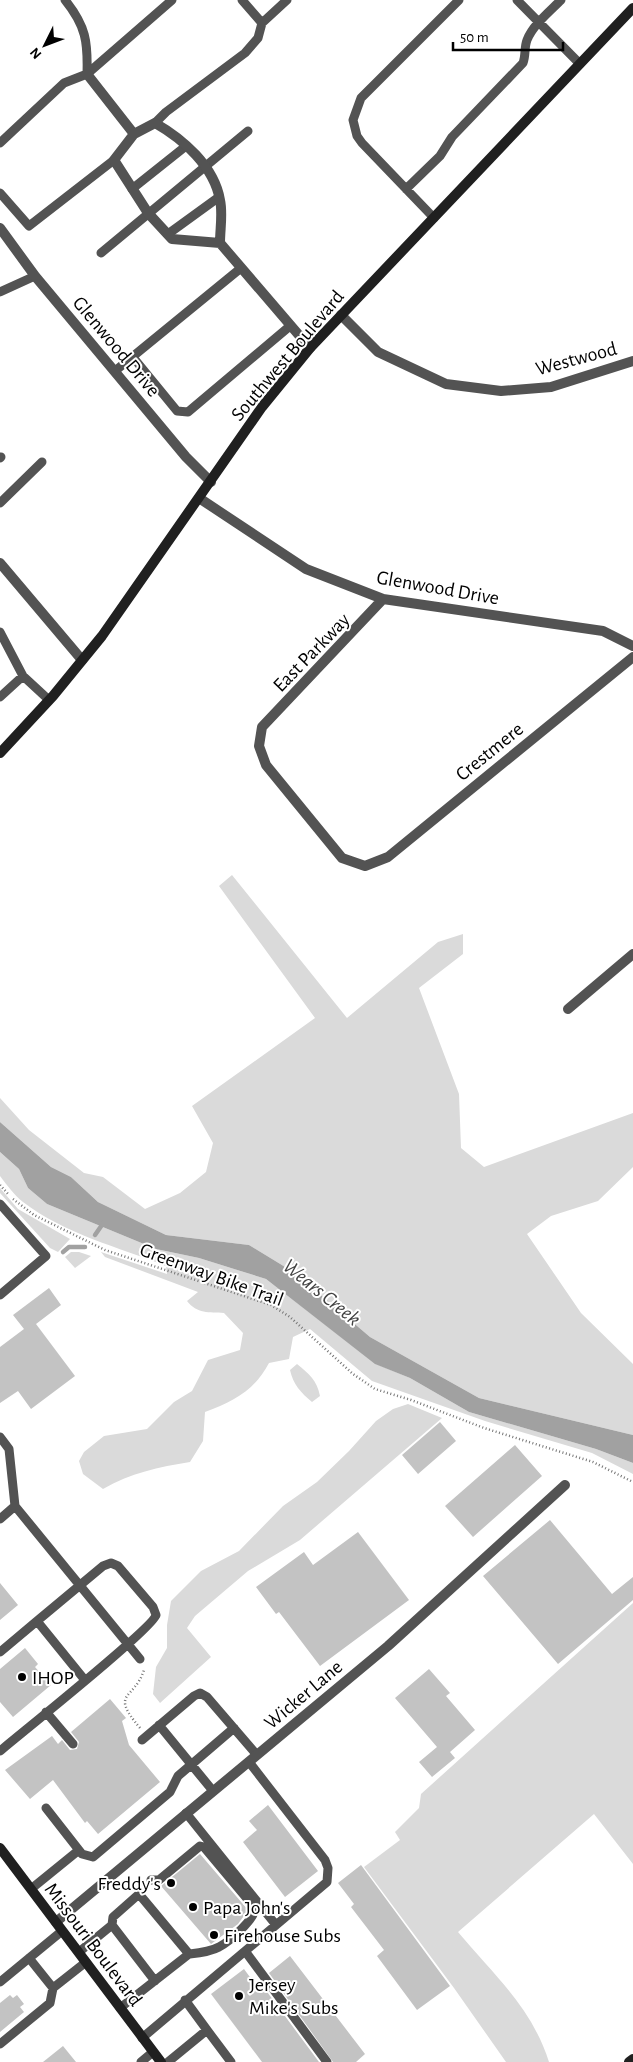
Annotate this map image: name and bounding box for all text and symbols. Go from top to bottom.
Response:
north arrow [20,20,70,70]
scale bar [453,20,563,52]
text: 50 m [460,30,489,45]
text: N [28,45,45,61]
street label: Southwest Boulevard [228,287,348,425]
street label: Glenwood Drive [69,293,164,401]
street label: Westwood [533,339,619,379]
street label: Glenwood Drive [375,567,501,609]
street label: East Parkway [270,609,354,696]
street label: Crestmere [452,719,527,785]
street label: Greenway Bike Trail [137,1240,286,1310]
water label: Wears Creek [279,1255,365,1330]
street label: Wicker Lane [261,1657,346,1733]
place label: IHOP [32,1668,74,1688]
marker: IHOP [16,1671,28,1683]
place label: Freddy's [97,1874,161,1894]
marker: Freddy's [165,1877,177,1889]
street label: Missouri Boulevard [41,1879,146,2010]
place label: Papa John's [203,1898,290,1918]
marker: Papa John's [187,1901,199,1913]
place label: Firehouse Subs [224,1926,341,1946]
marker: Firehouse Subs [208,1929,220,1941]
place label: Jersey Mike's Subs [249,1975,339,2018]
marker: Jersey Mike's Subs [233,1990,245,2002]

